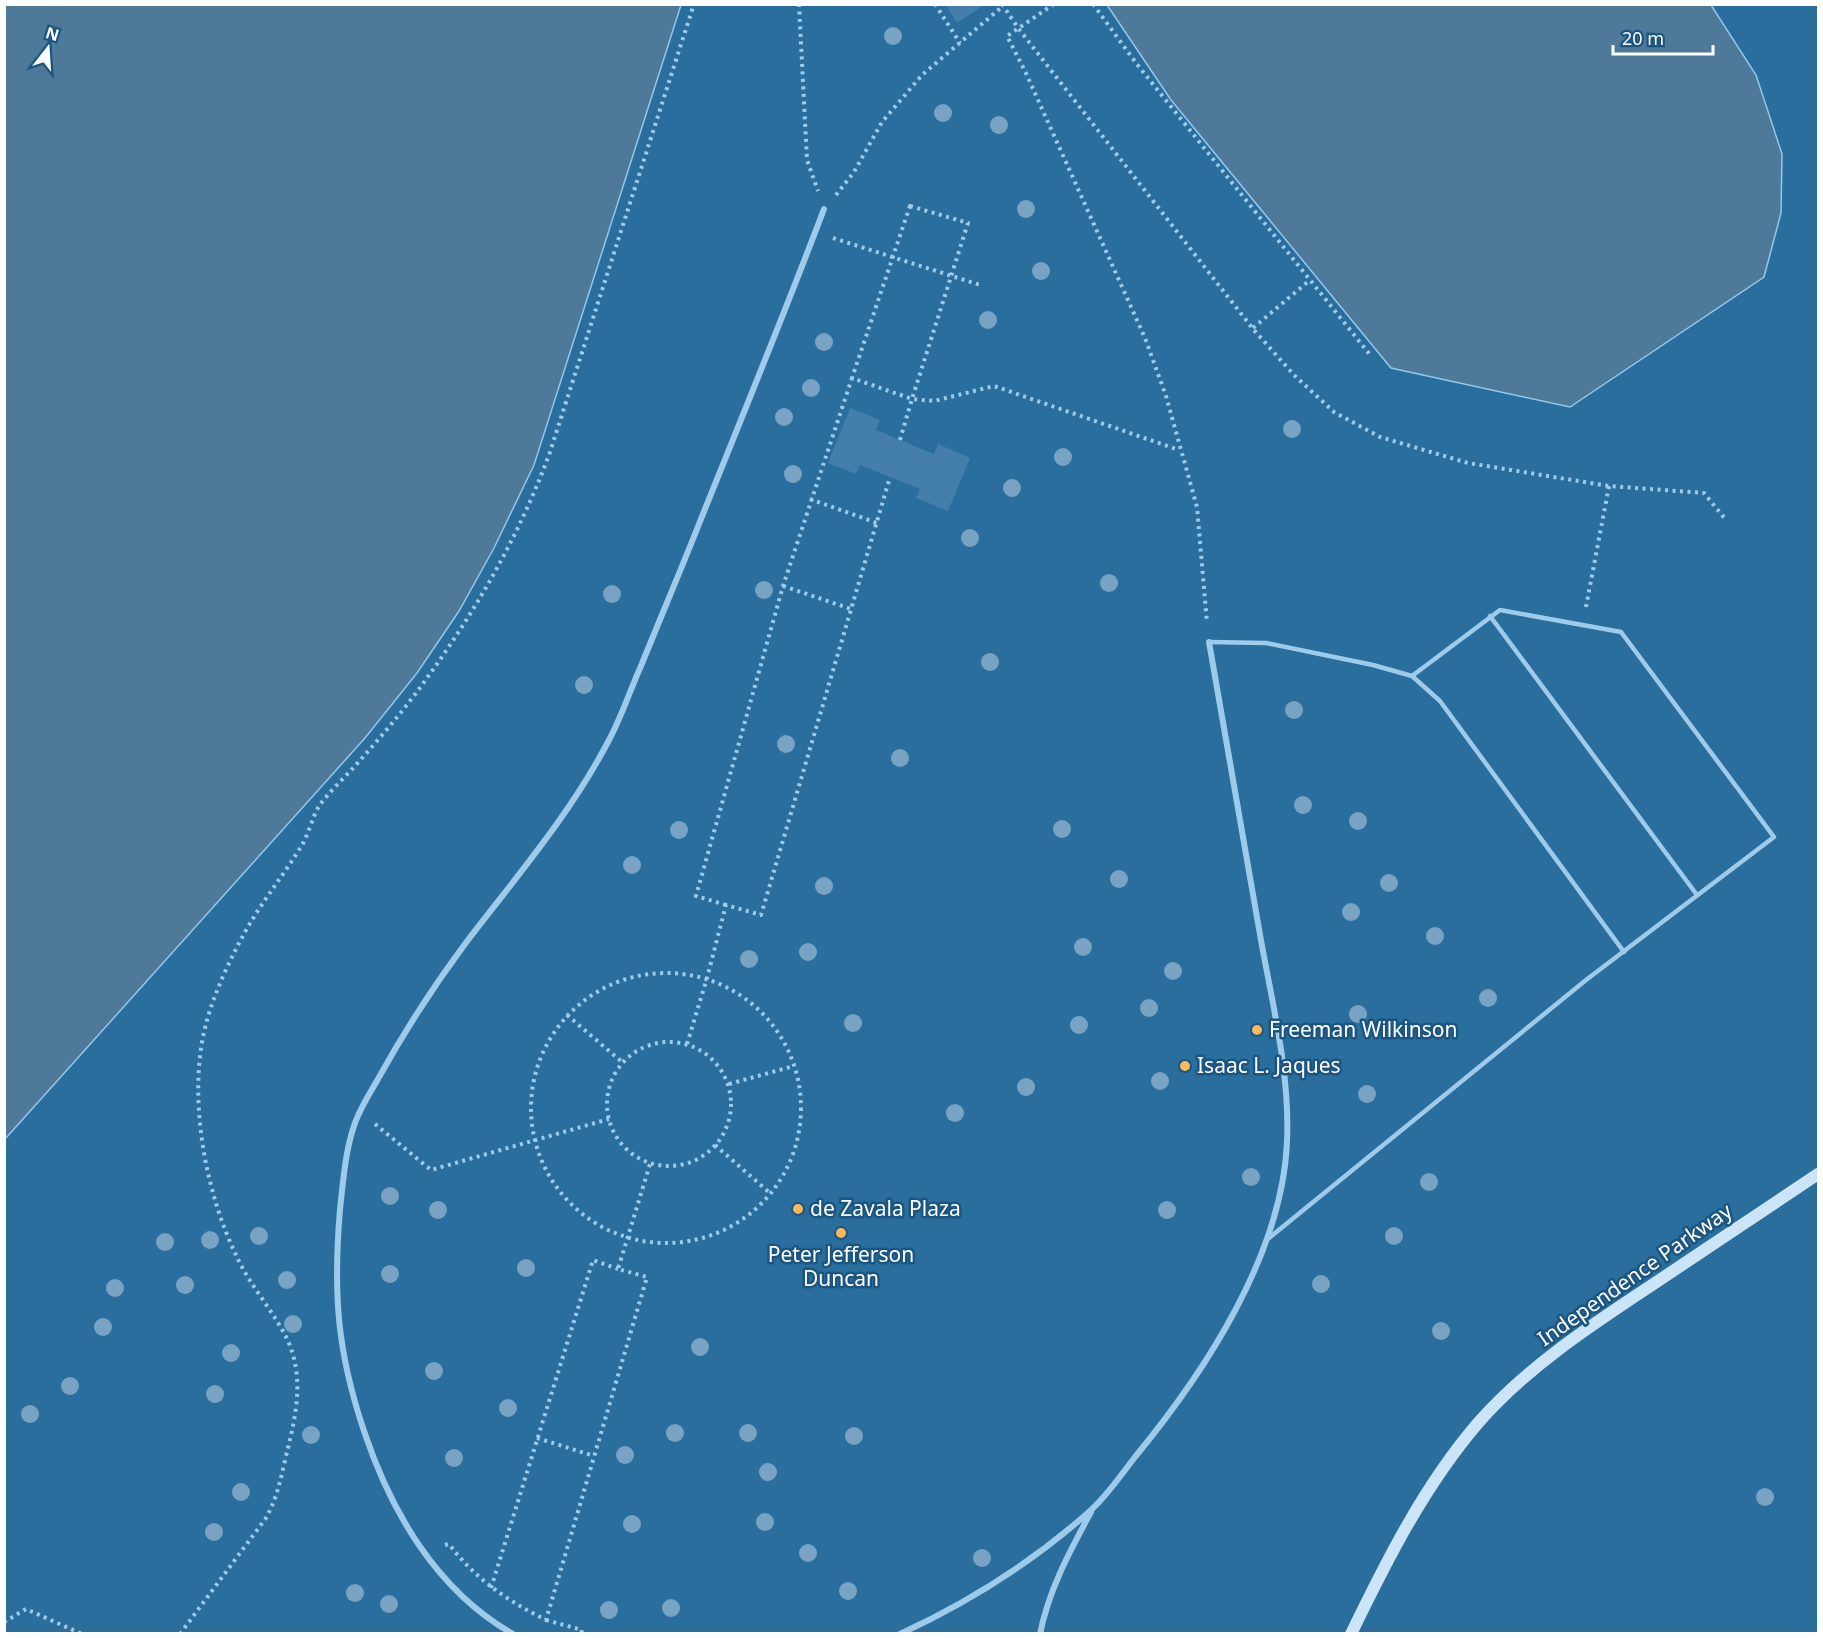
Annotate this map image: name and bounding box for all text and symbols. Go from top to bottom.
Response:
north arrow [18,18,78,78]
scale bar [1613,18,1714,56]
text: N [43,21,62,46]
text: 20 m [1622,26,1664,50]
place label: Freeman Wilkinson [1269,1015,1457,1043]
marker: Freeman Wilkinson [1250,1023,1264,1037]
place label: Isaac L. Jaques [1197,1051,1341,1079]
marker: Isaac L. Jaques [1178,1059,1192,1073]
place label: de Zavala Plaza [810,1194,961,1222]
street label: Independence Parkway [1532,1196,1737,1352]
marker: de Zavala Plaza [791,1202,805,1216]
marker: Peter Jefferson Duncan [834,1226,848,1240]
place label: Peter Jefferson Duncan [768,1240,914,1292]

